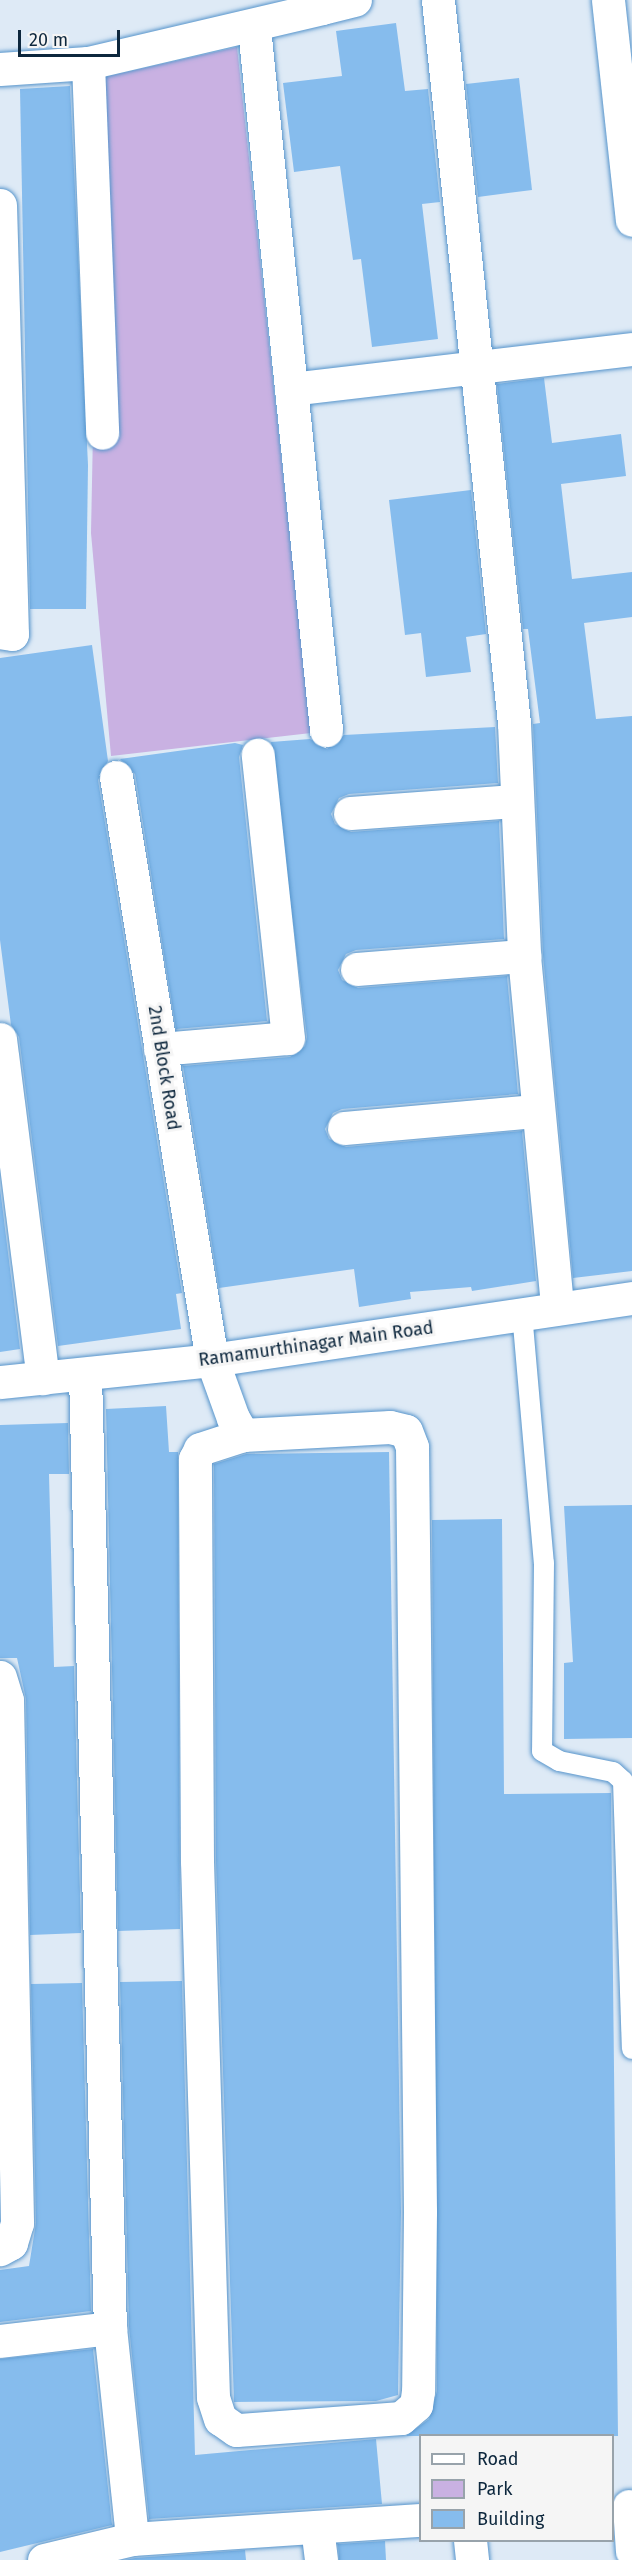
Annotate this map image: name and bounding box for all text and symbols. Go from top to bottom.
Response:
scale bar [21,18,123,56]
text: 20 m [29,29,68,51]
street label: 2nd Block Road [143,1004,185,1132]
street label: Ramamurthinagar Main Road [197,1317,435,1371]
legend [419,2434,614,2542]
text: Road [477,2448,519,2470]
text: Park [477,2478,512,2500]
text: Building [477,2508,544,2530]

